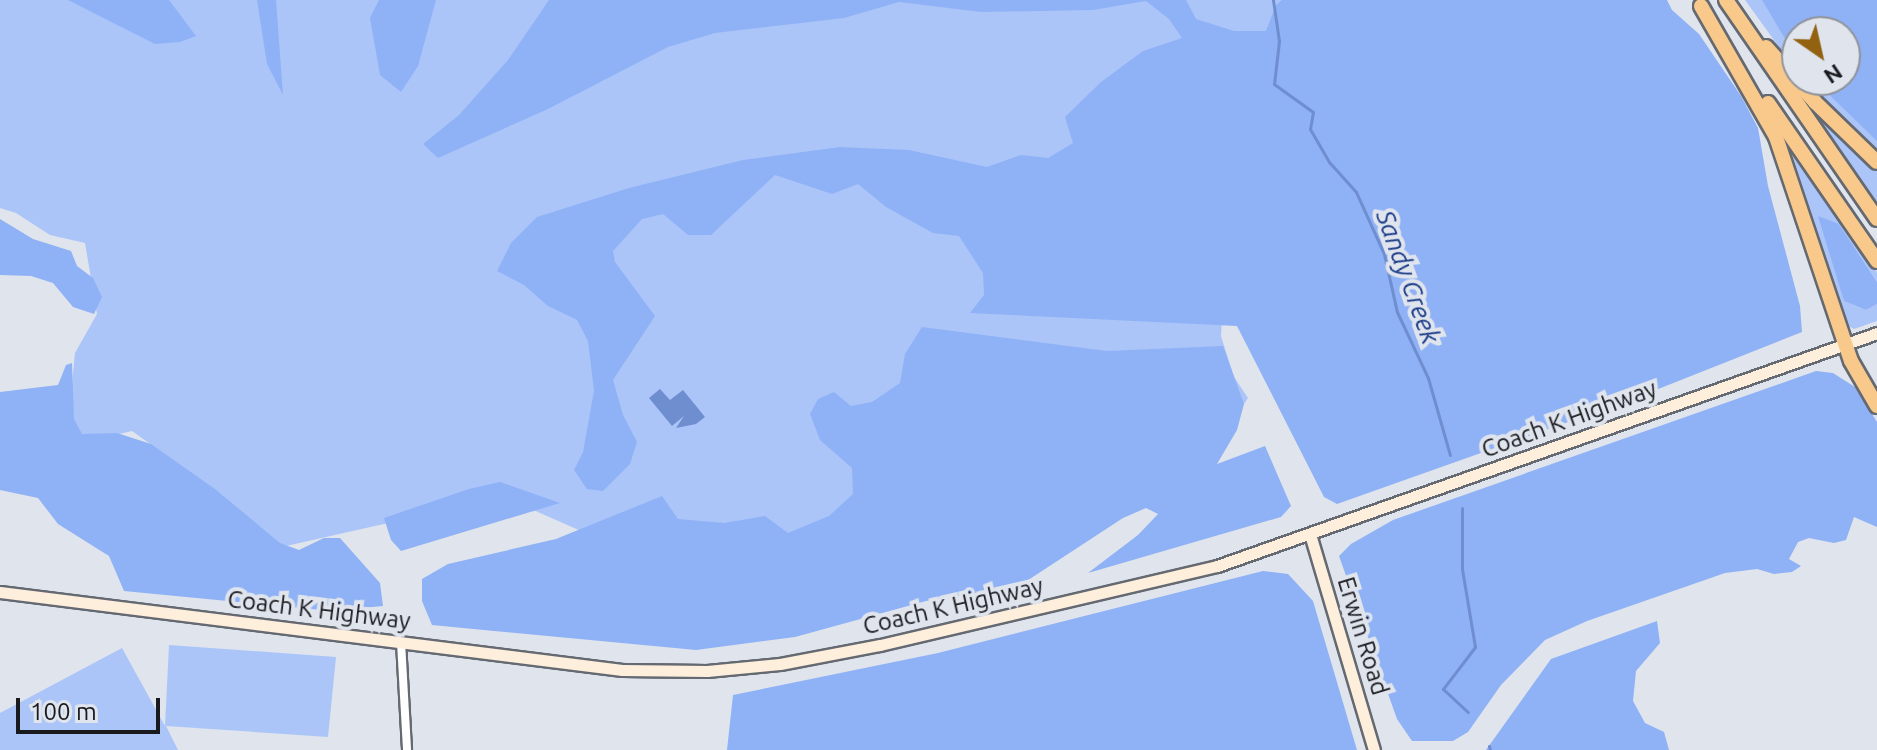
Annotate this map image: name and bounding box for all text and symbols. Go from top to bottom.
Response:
north arrow [1781,16,1861,96]
text: N [1820,60,1847,90]
water label: Sandy Creek [1369,206,1447,348]
street label: Coach K Highway [1478,374,1660,464]
street label: Coach K Highway [860,571,1046,641]
street label: Erwin Road [1331,573,1395,699]
street label: Coach K Highway [226,584,412,636]
scale bar [20,682,164,732]
text: 100 m [30,698,97,725]

